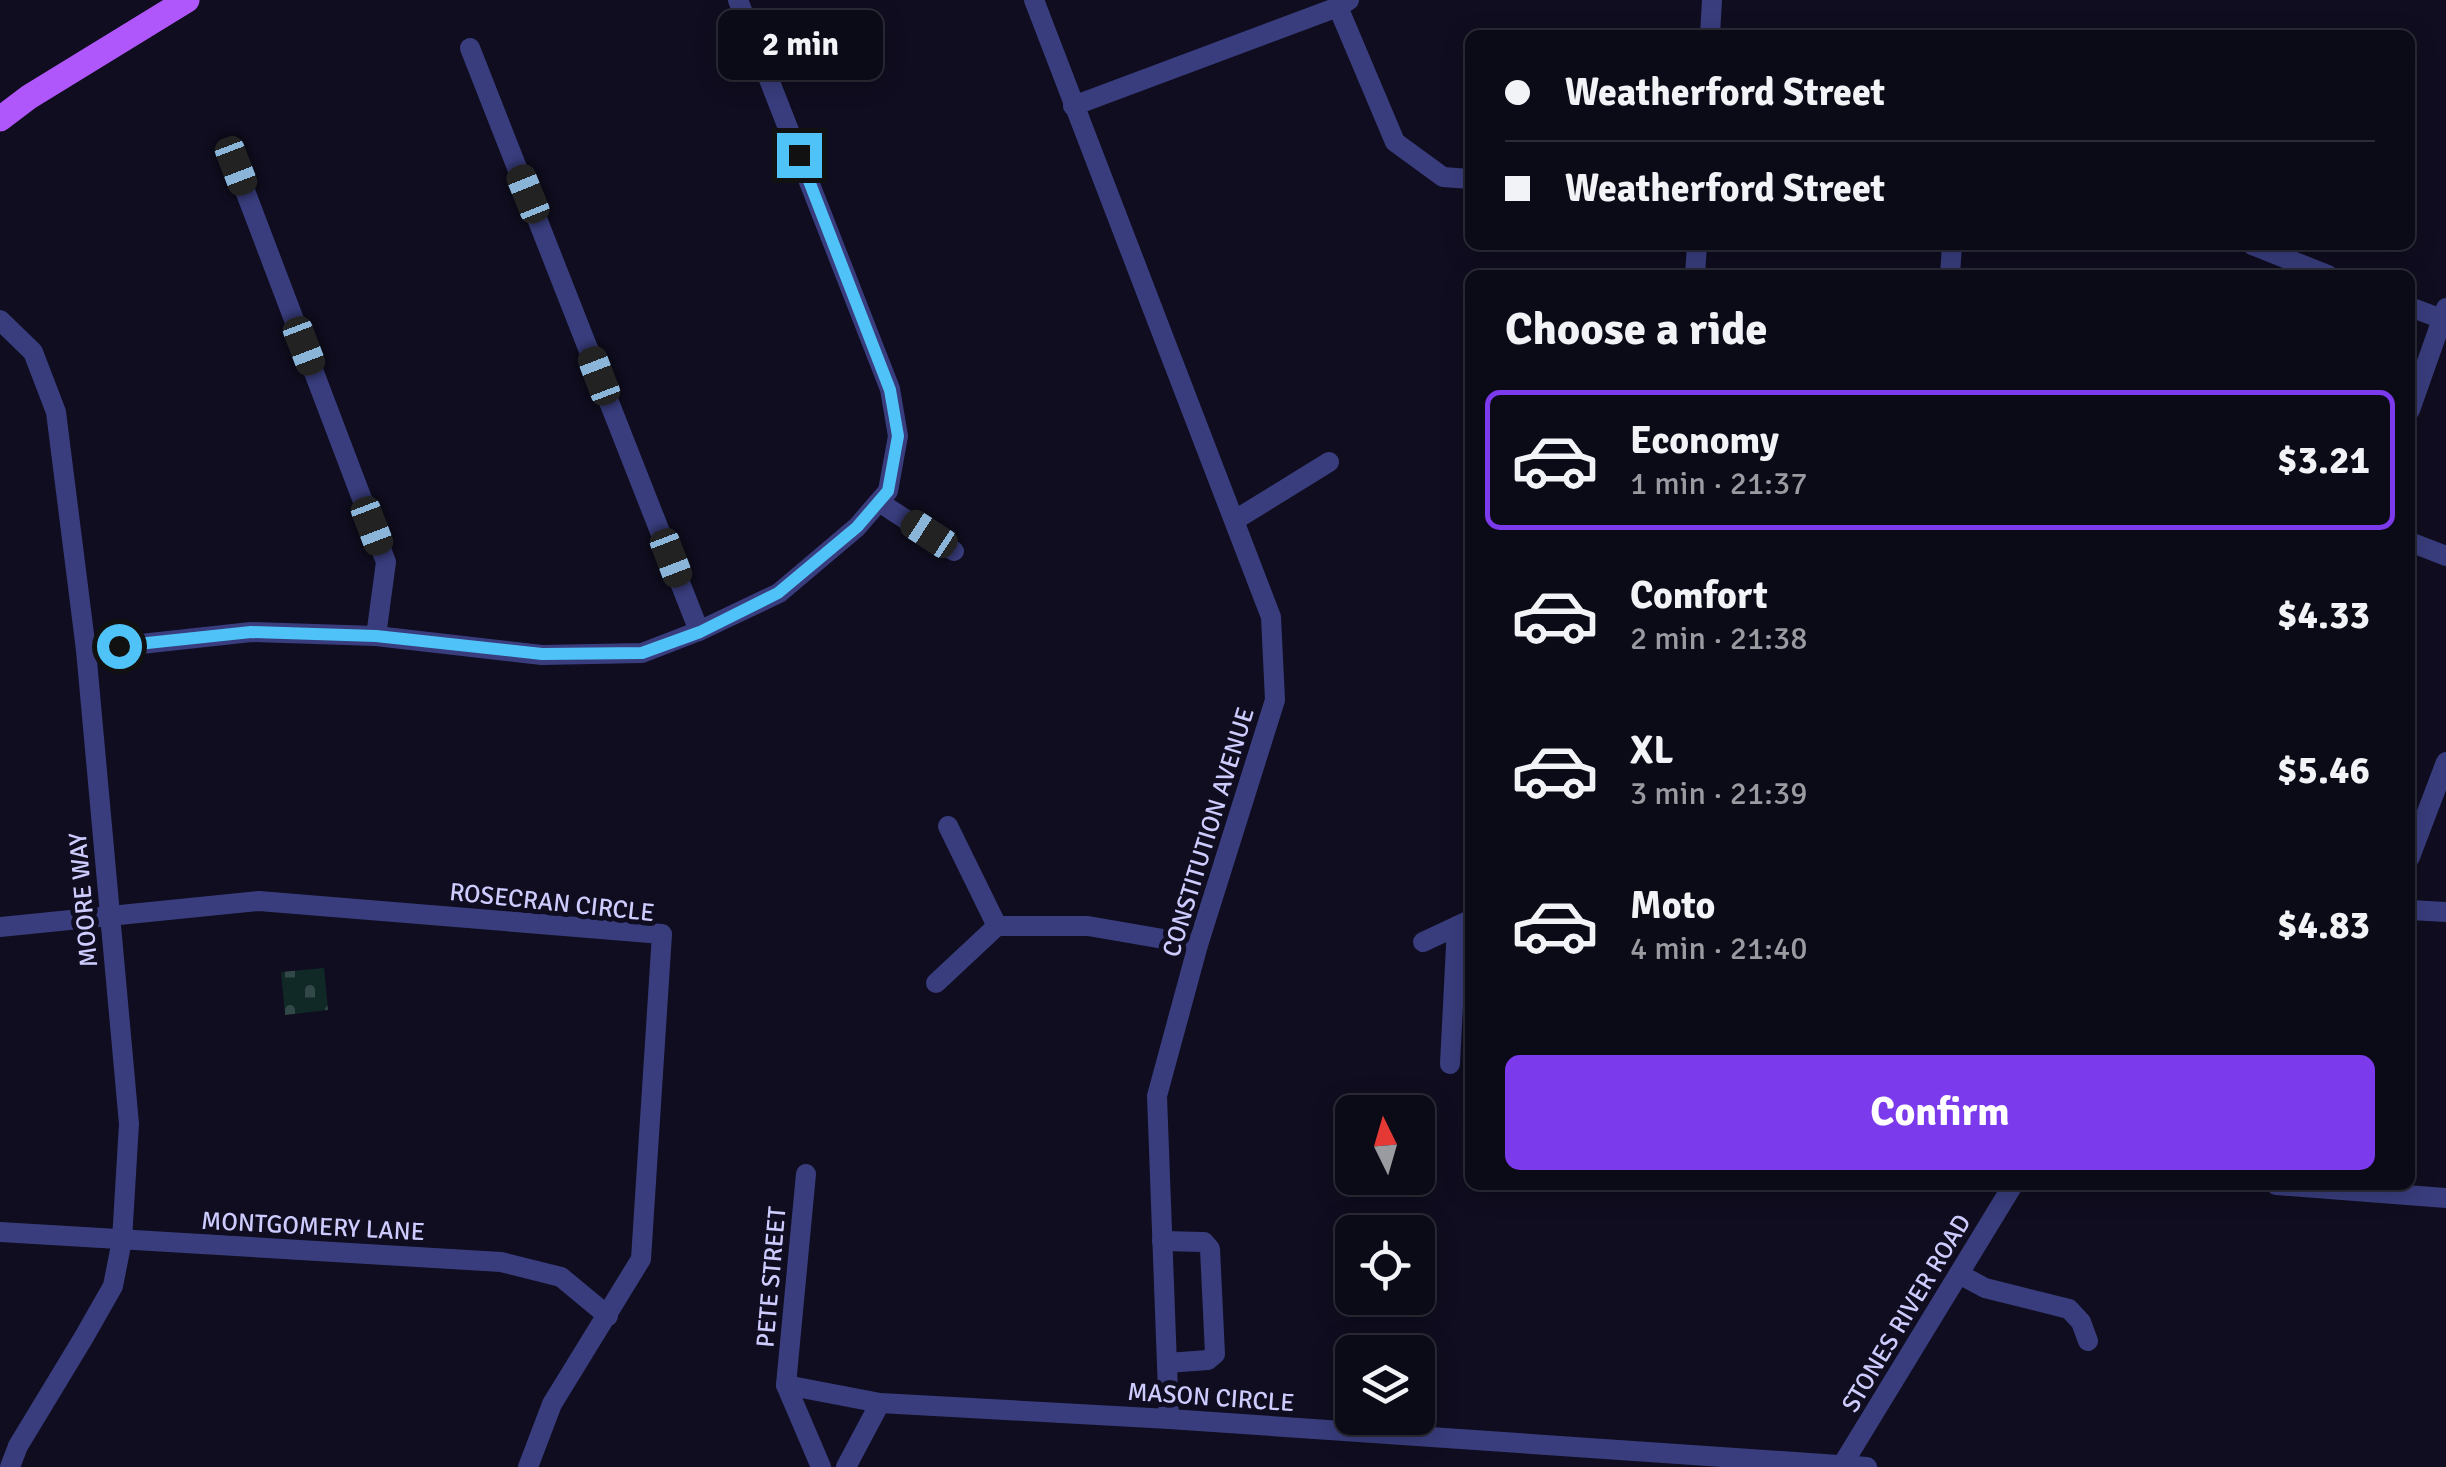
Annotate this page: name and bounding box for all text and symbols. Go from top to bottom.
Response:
callout: 2 min [716,10,882,80]
text: 2 min [762,25,839,64]
text: Weatherford Street [1565,69,1885,116]
car [211,133,261,199]
route end [777,133,822,178]
car [503,161,553,227]
text: Weatherford Street [1565,165,1885,212]
text: Choose a ride [1505,302,1768,357]
car [279,313,329,379]
car [574,343,624,409]
icon: car [1510,415,1600,505]
text: Economy [1630,417,1779,464]
text: $3.21 [2277,437,2370,484]
text: 1 min · 21:37 [1630,464,1808,503]
car [347,493,397,559]
car [896,505,962,563]
car [646,525,696,591]
icon: car [1510,570,1600,660]
text: Comfort [1630,572,1768,619]
text: $4.33 [2277,592,2370,639]
text: 2 min · 21:38 [1630,619,1808,658]
route start [97,624,142,669]
street label: CONSTITUTION AVENUE [1155,704,1261,960]
icon: car [1510,725,1600,815]
text: XL [1630,727,1673,774]
text: $5.46 [2277,747,2370,794]
text: 3 min · 21:39 [1630,774,1808,813]
street label: MOORE WAY [62,831,104,969]
street label: ROSECRAN CIRCLE [448,876,656,928]
icon: car [1510,880,1600,970]
text: Moto [1630,882,1715,929]
text: $4.83 [2277,902,2370,949]
text: 4 min · 21:40 [1630,929,1808,968]
button: Confirm [1505,1055,2375,1170]
north arrow [1335,1095,1435,1195]
map controls [1335,1095,1435,1435]
street label: MONTGOMERY LANE [200,1205,426,1247]
street label: PETE STREET [749,1205,793,1349]
street label: STONES RIVER ROAD [1835,1208,1977,1418]
button: locate [1335,1215,1435,1315]
button: layers [1335,1335,1435,1435]
street label: MASON CIRCLE [1126,1376,1296,1418]

